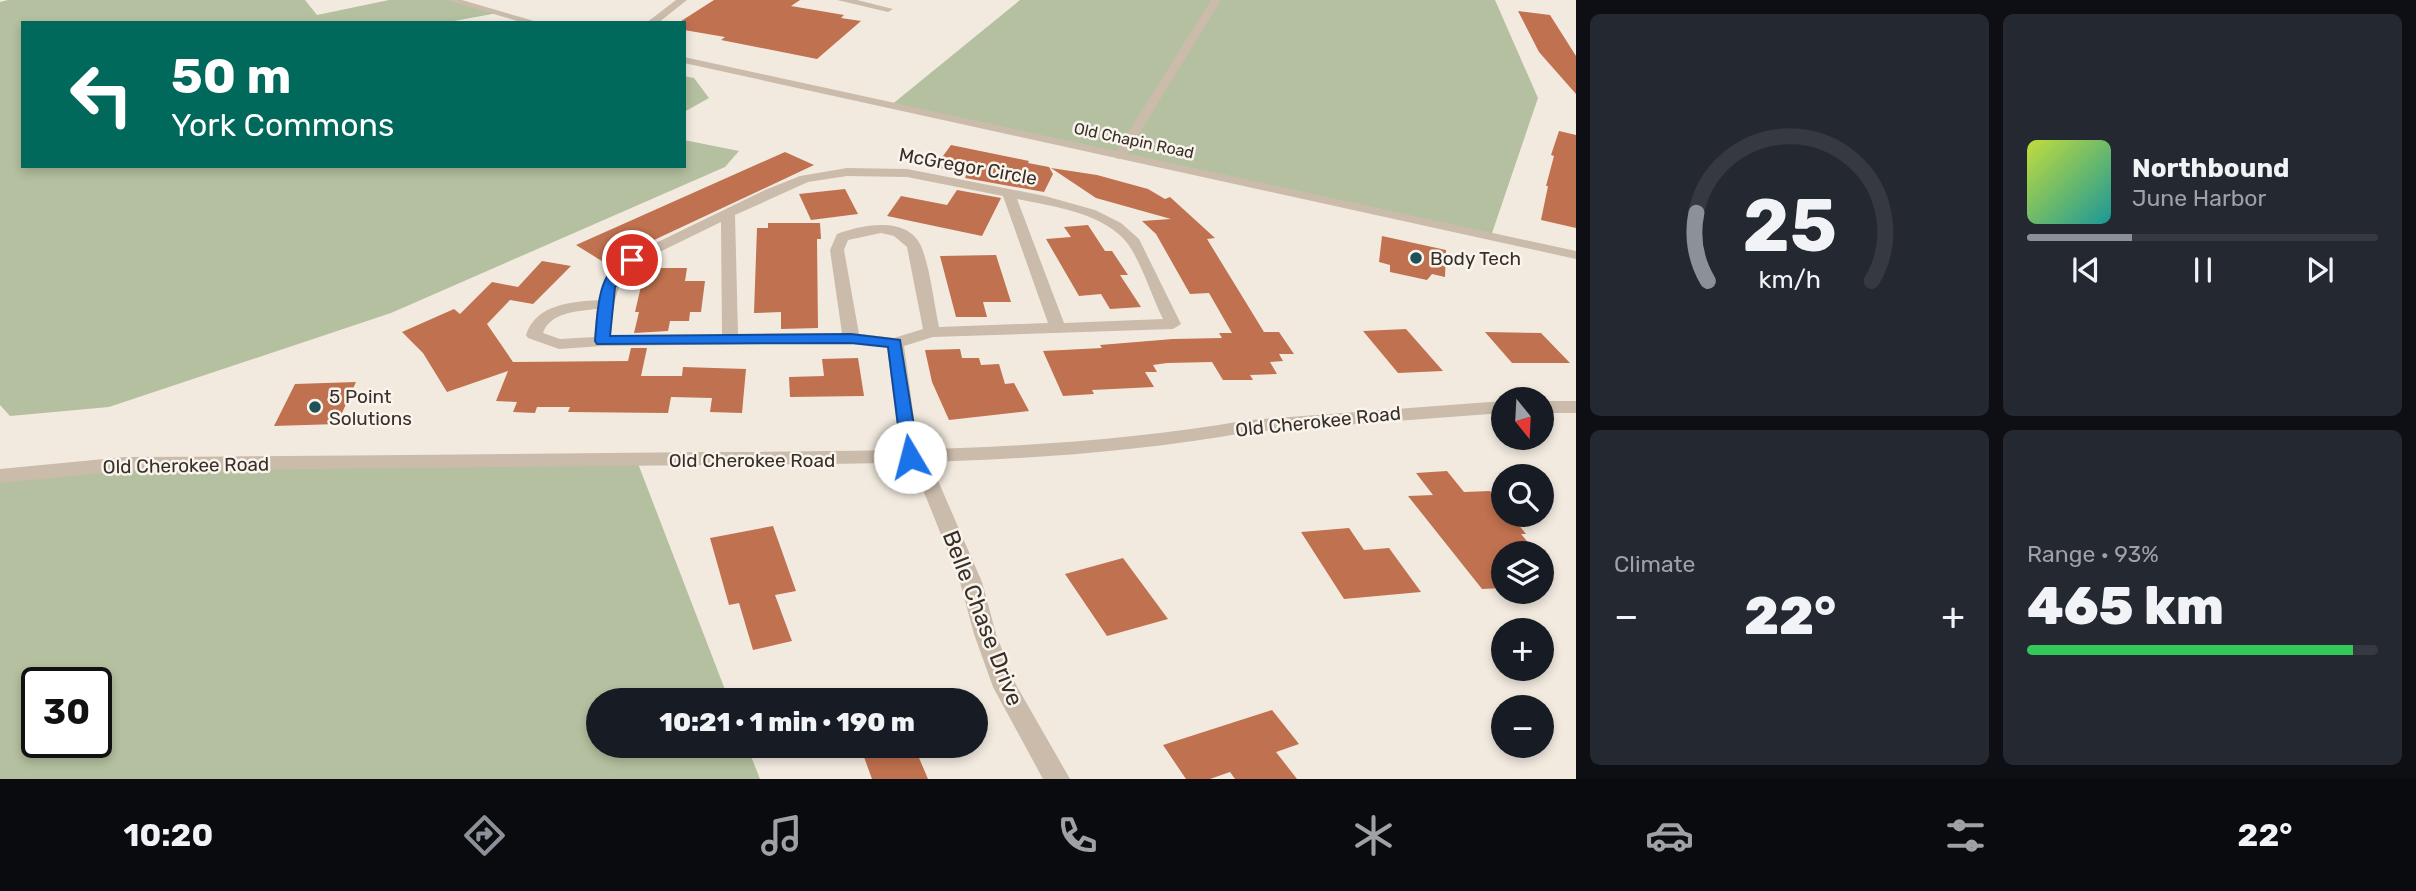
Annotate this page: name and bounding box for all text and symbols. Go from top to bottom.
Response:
text: 50 m [171,47,291,105]
icon: left [56,49,147,140]
text: York Commons [171,106,394,144]
street label: Old Chapin Road [1072,118,1196,162]
street label: McGregor Circle [897,143,1039,190]
text: Northbound [2132,153,2290,184]
text: 25 [1742,183,1837,269]
text: June Harbor [2132,184,2266,212]
pin [602,230,662,290]
icon: arrive [613,241,651,279]
place label: Body Tech [1430,247,1521,270]
marker: Body Tech [1408,250,1424,266]
icon: previous [2067,251,2105,289]
icon: pause [2184,251,2222,289]
icon: next [2301,251,2339,289]
text: km/h [1758,265,1821,294]
place label: 5 Point Solutions [329,385,412,430]
north arrow [1491,387,1554,450]
map controls [1491,387,1554,758]
marker: 5 Point Solutions [307,399,323,415]
street label: Old Cherokee Road [1234,401,1402,442]
position arrow [873,420,947,494]
street label: Old Cherokee Road [669,449,835,472]
street label: Old Cherokee Road [103,453,269,478]
button: search [1491,464,1554,527]
street label: Belle Chase Drive [937,526,1029,710]
text: Range · 93% [2027,540,2159,568]
button: layers [1491,541,1554,604]
text: Climate [1614,550,1695,578]
text: 465 km [2027,575,2224,637]
text: 22° [1744,585,1836,647]
text: − [1614,593,1639,639]
text: + [1941,593,1965,639]
button: + [1491,618,1554,681]
speed limit sign: 30 [21,667,112,758]
button: − [1491,695,1554,758]
text: 10:21 · 1 min · 190 m [659,707,915,738]
icon: directions [460,811,509,860]
icon: music [757,811,806,860]
icon: phone [1053,811,1102,860]
icon: climate [1349,811,1398,860]
icon: car [1645,811,1694,860]
icon: filters [1941,811,1990,860]
text: 10:20 [124,816,213,854]
text: 22° [2238,816,2292,854]

